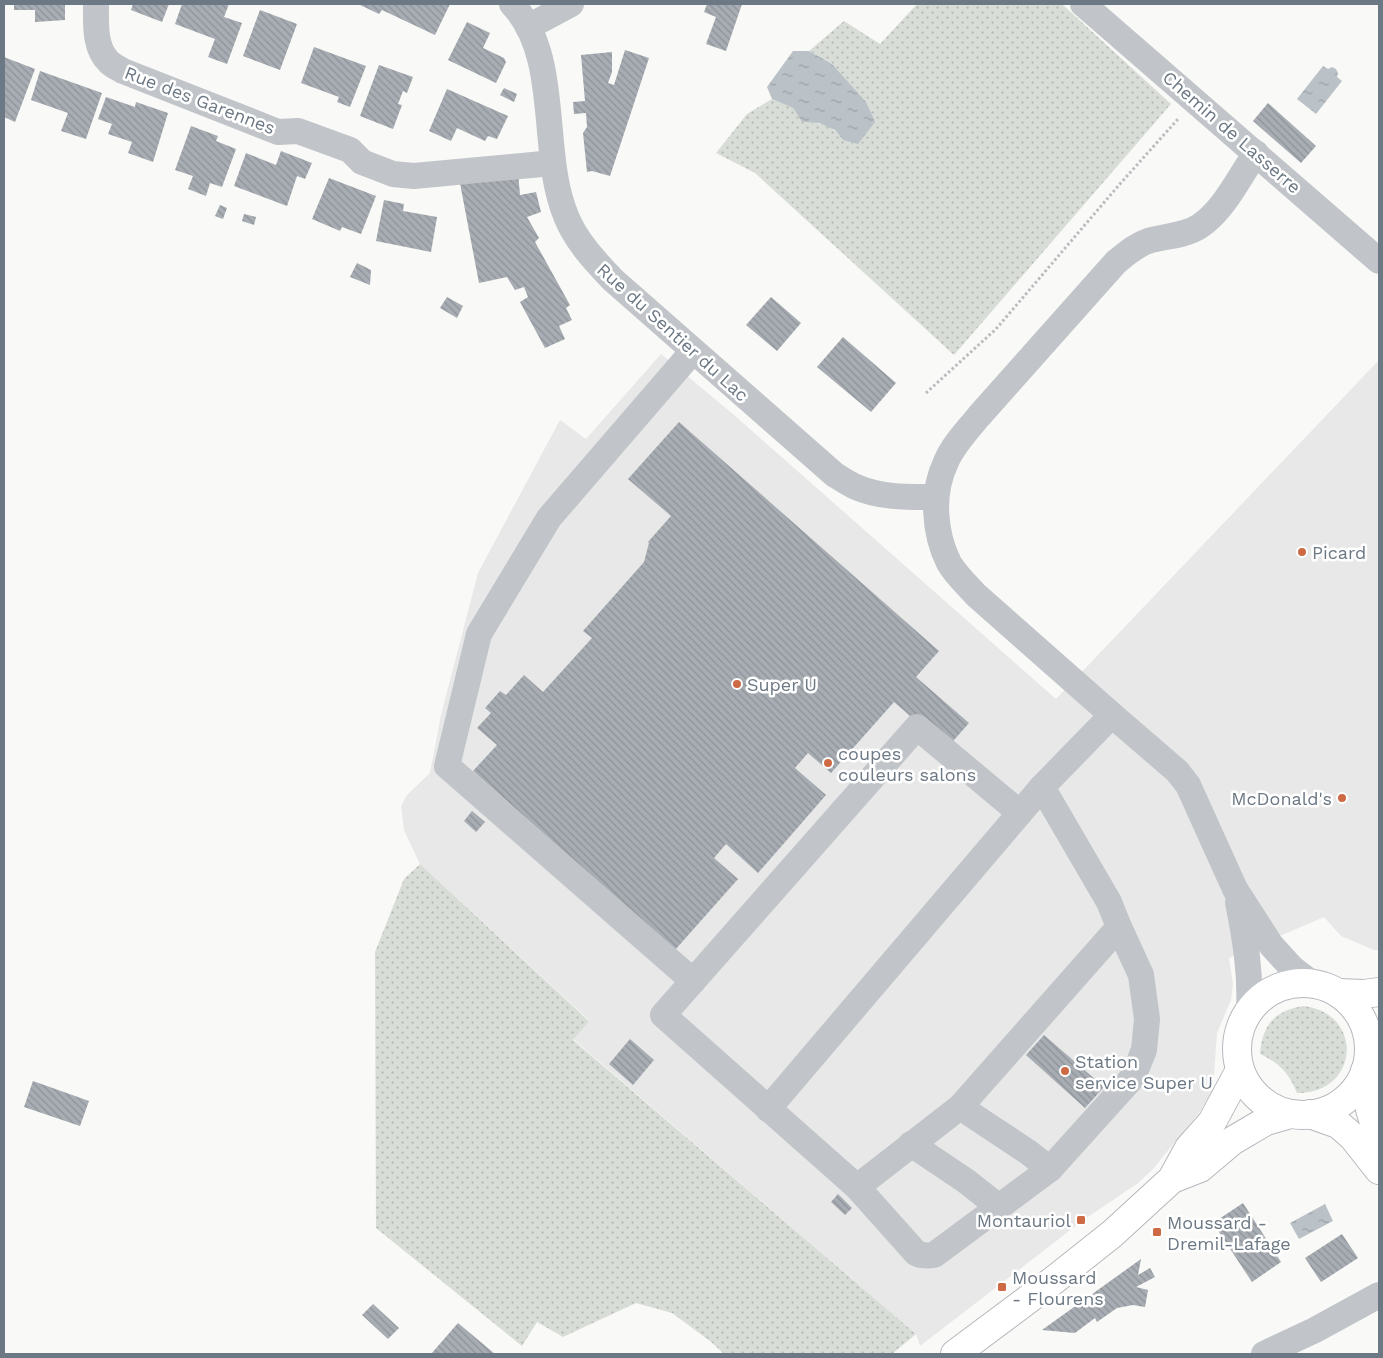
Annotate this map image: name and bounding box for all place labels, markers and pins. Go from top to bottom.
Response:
place label: Picard [1312,542,1366,563]
marker: Picard [1296,546,1308,558]
place label: Super U [747,674,817,695]
marker: Super U [731,678,743,690]
place label: coupes couleurs salons [838,743,976,785]
marker: coupes couleurs salons [822,757,834,769]
place label: McDonald's [1231,788,1332,809]
marker: McDonald's [1336,792,1348,804]
place label: Station service Super U [1075,1051,1213,1093]
marker: Station service Super U [1059,1065,1071,1077]
place label: Montauriol [977,1210,1071,1231]
place label: Moussard - Dremil-Lafage [1167,1212,1291,1254]
marker: Montauriol [1075,1214,1087,1226]
marker: Moussard - Dremil-Lafage [1151,1226,1163,1238]
place label: Moussard - Flourens [1012,1267,1104,1309]
marker: Moussard - Flourens [996,1281,1008,1293]

